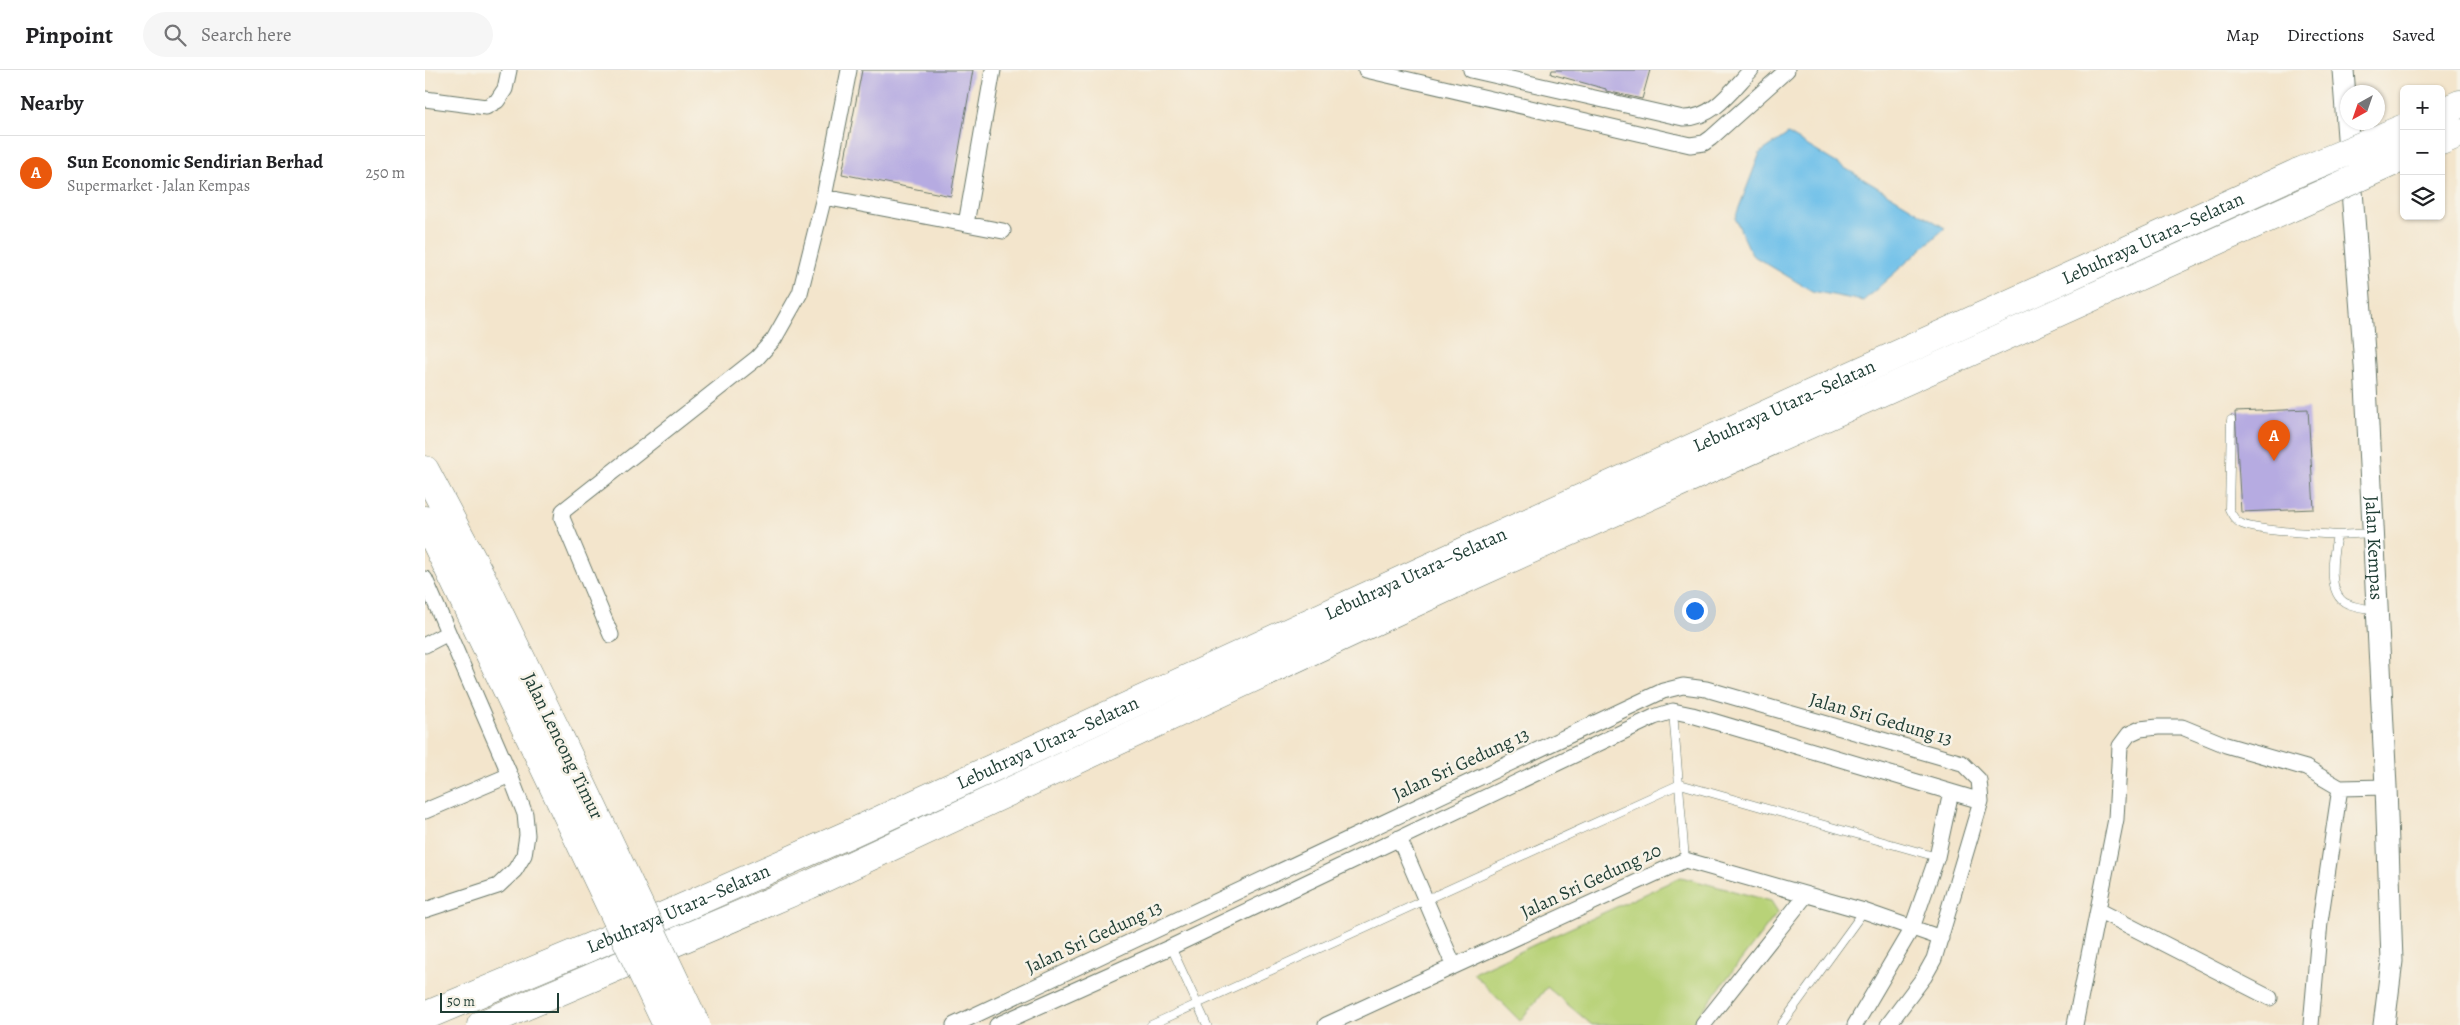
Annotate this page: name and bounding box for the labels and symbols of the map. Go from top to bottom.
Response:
north arrow [2340,85,2385,130]
street label: Lebuhraya Utara–Selatan [2058,186,2248,291]
street label: Lebuhraya Utara–Selatan [1689,353,1880,459]
pin: A [2258,420,2290,461]
street label: Jalan Kempas [2359,495,2390,601]
street label: Lebuhraya Utara–Selatan [1320,521,1511,627]
your location [1682,598,1708,624]
street label: Jalan Lencong Timur [516,668,610,824]
street label: Jalan Sri Gedung 13 [1806,686,1956,752]
street label: Lebuhraya Utara–Selatan [952,690,1143,796]
street label: Jalan Sri Gedung 13 [1389,721,1533,807]
street label: Jalan Sri Gedung 20 [1516,837,1666,925]
street label: Lebuhraya Utara–Selatan [583,858,774,960]
street label: Jalan Sri Gedung 13 [1022,894,1166,980]
scale bar [440,990,559,1013]

